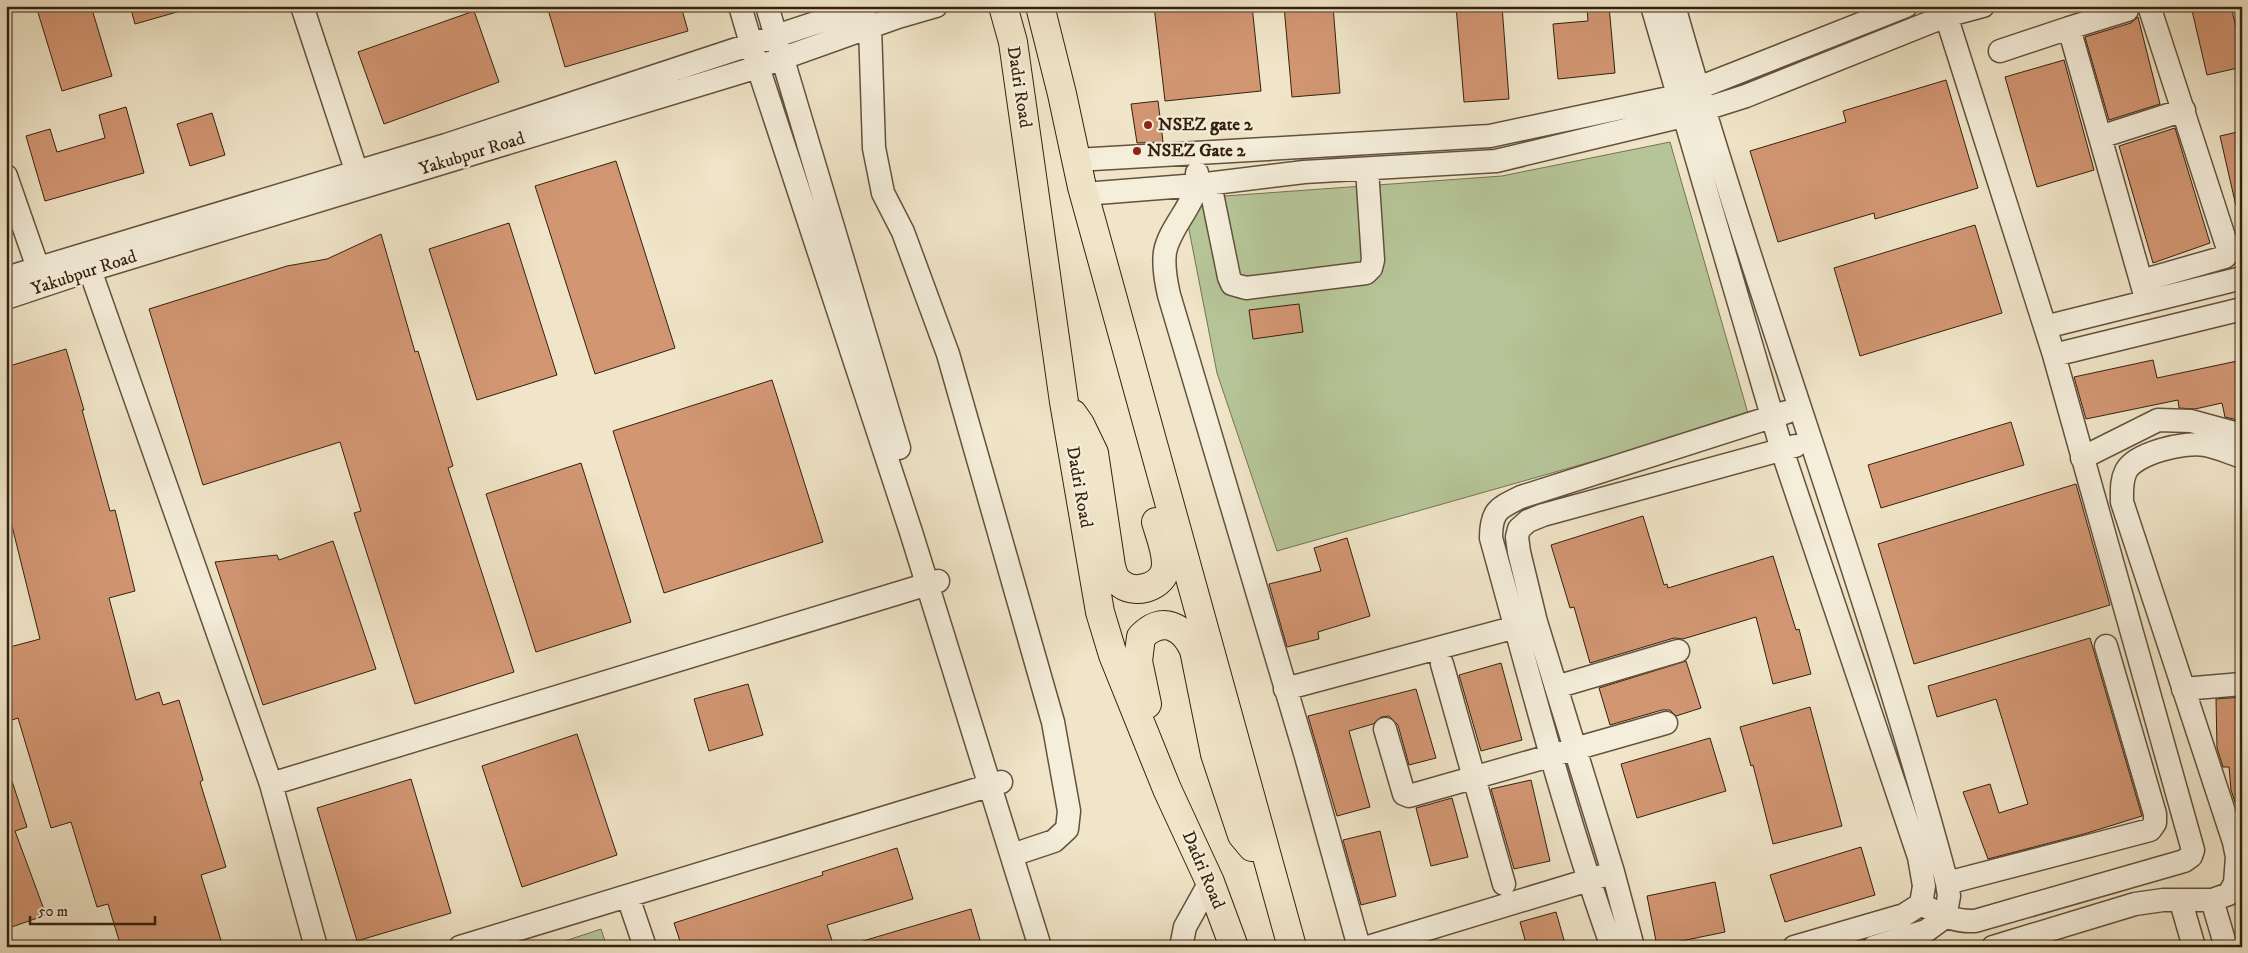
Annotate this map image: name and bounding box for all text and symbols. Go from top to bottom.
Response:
street label: Dadri Road [1002,45,1036,129]
place label: NSEZ gate 2 [1158,114,1254,136]
marker: NSEZ gate 2 [1142,119,1154,131]
street label: Yakubpur Road [416,127,528,181]
place label: NSEZ Gate 2 [1147,140,1247,162]
marker: NSEZ Gate 2 [1131,145,1143,157]
street label: Yakubpur Road [29,246,139,300]
street label: Dadri Road [1061,444,1097,530]
street label: Dadri Road [1177,828,1229,912]
scale bar [30,893,155,925]
text: 50 m [38,902,68,921]

